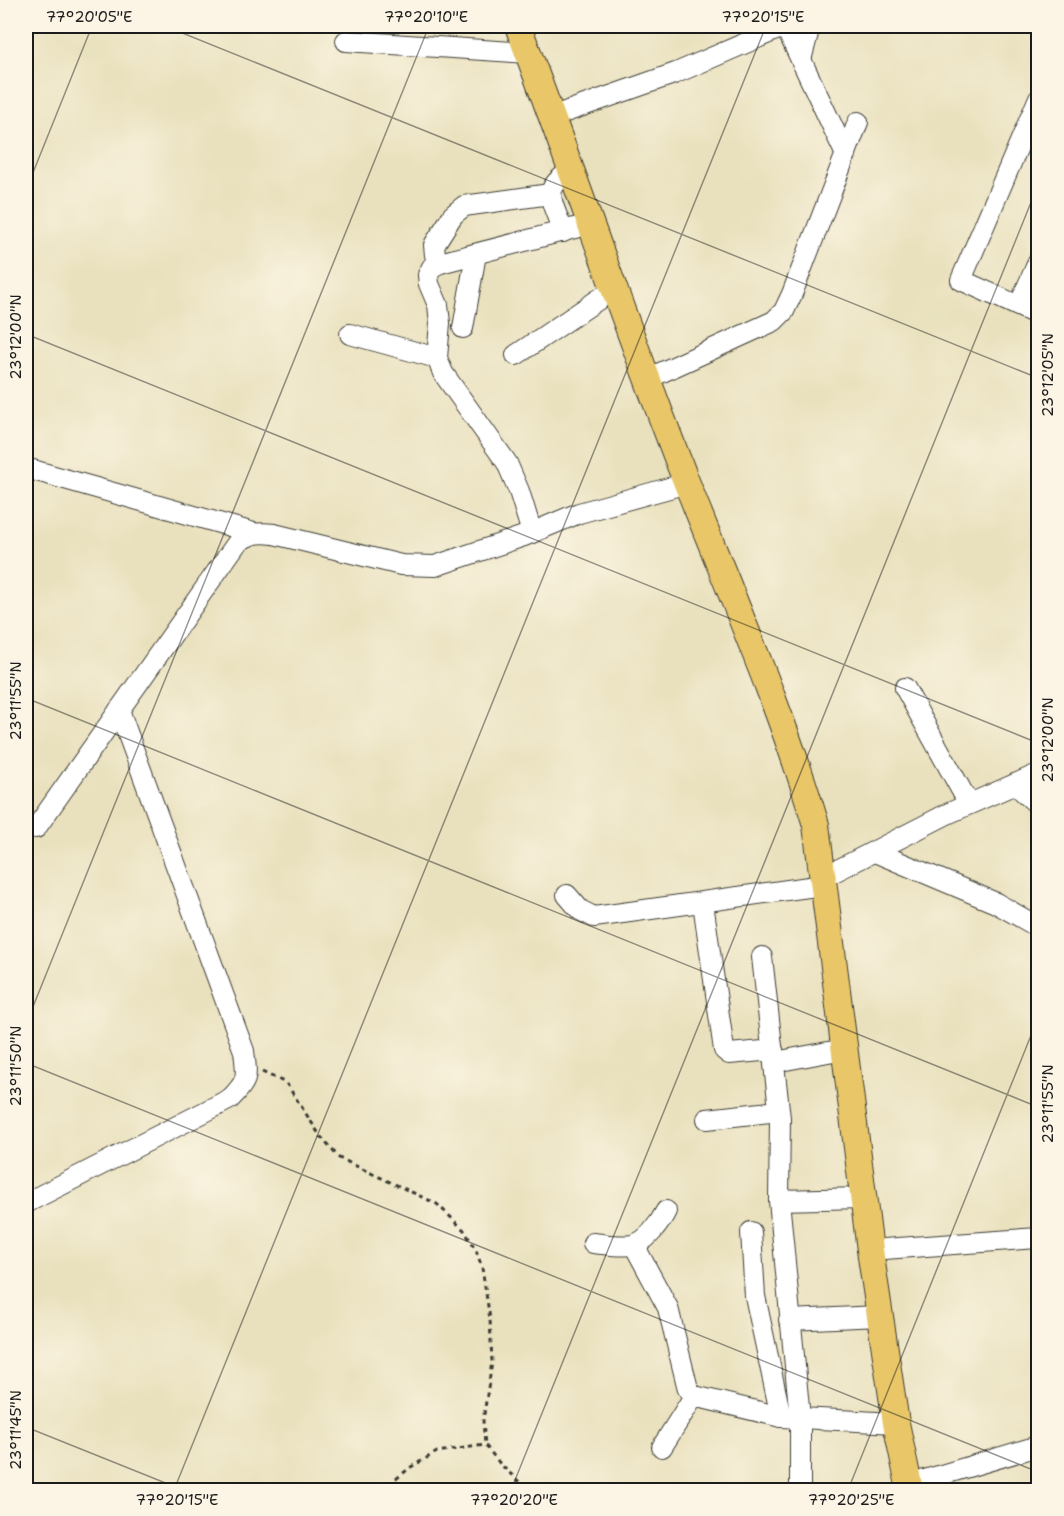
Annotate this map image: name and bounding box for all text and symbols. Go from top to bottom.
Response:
text: 77°20'05"E [46,7,132,27]
text: 77°20'10"E [384,7,468,27]
text: 77°20'15"E [722,7,804,27]
text: 23°12'00"N [6,294,26,380]
text: 23°12'05"N [1038,333,1058,417]
text: 23°11'55"N [6,661,26,741]
text: 23°12'00"N [1038,697,1058,783]
text: 23°11'50"N [6,1025,26,1107]
text: 23°11'55"N [1038,1064,1058,1144]
text: 23°11'45"N [6,1390,26,1470]
text: 77°20'15"E [136,1490,218,1510]
text: 77°20'20"E [470,1490,558,1510]
text: 77°20'25"E [808,1490,894,1510]

